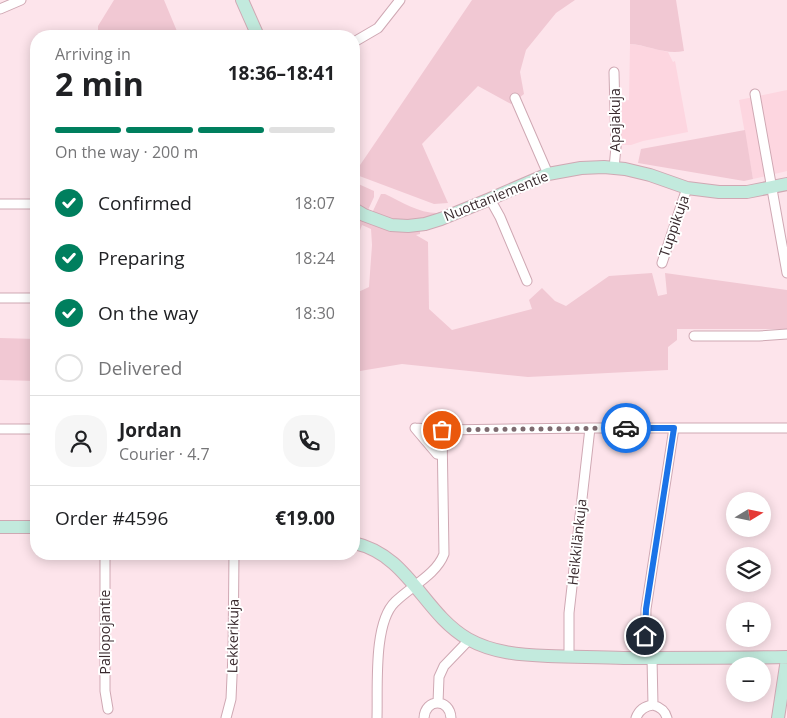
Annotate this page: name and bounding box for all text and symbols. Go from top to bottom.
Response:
text: Arriving in [55,43,131,65]
text: 18:36–18:41 [228,60,335,86]
text: 2 min [55,62,144,105]
street label: Apajakuja [605,88,624,152]
text: On the way · 200 m [55,141,198,163]
street label: Nuottaniementie [441,166,551,225]
icon: check [55,189,83,217]
text: Confirmed [98,190,192,216]
text: 18:07 [294,192,335,214]
street label: Tuppikuja [654,192,693,259]
icon: check [55,244,83,272]
text: Preparing [98,245,185,271]
text: 18:24 [294,247,335,269]
icon: check [55,299,83,327]
text: On the way [98,300,198,326]
text: 18:30 [294,302,335,324]
text: Delivered [98,355,182,381]
courier [601,403,651,453]
pin [421,409,463,451]
icon: car [612,414,640,442]
button: person [55,415,107,467]
button: phone [283,415,335,467]
icon: bag [428,416,456,444]
text: Jordan [119,417,182,443]
text: Courier · 4.7 [119,443,210,465]
north arrow [726,492,771,538]
map controls [726,492,771,702]
street label: Heikkilänkuja [563,498,591,586]
text: Order #4596 [55,505,168,531]
text: €19.00 [275,505,335,531]
button: layers [726,547,771,592]
street label: Pallopojantie [95,589,114,674]
street label: Lekkerikuja [222,599,243,673]
button: + [726,602,771,647]
pin [624,615,666,657]
icon: home [631,622,659,650]
button: − [726,657,771,702]

